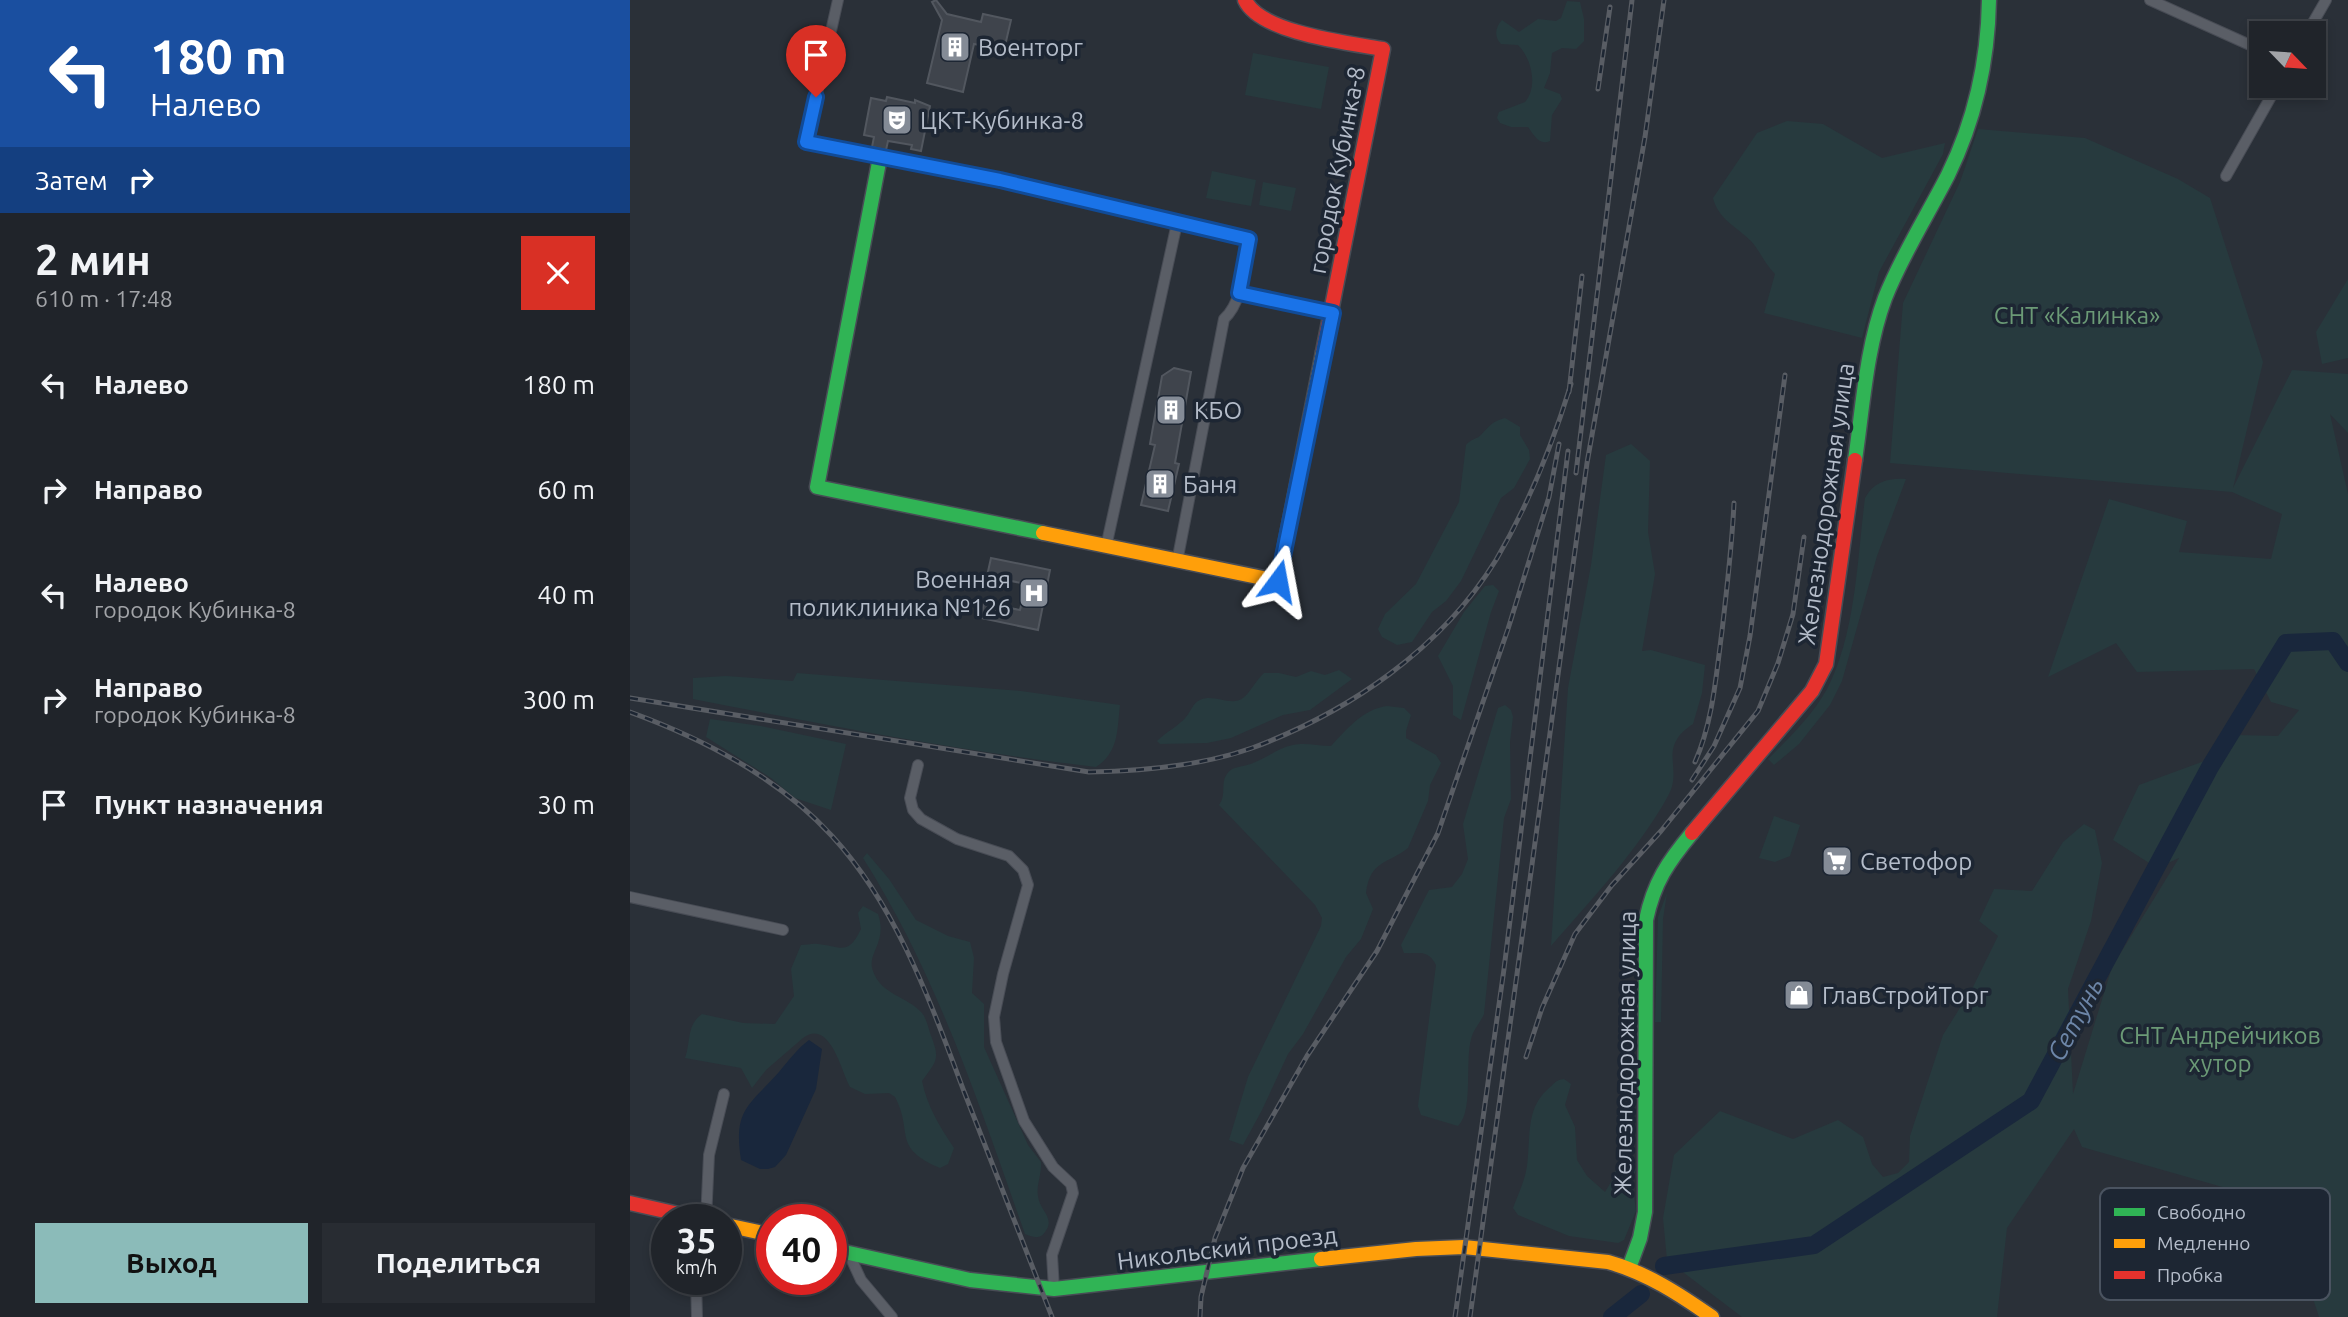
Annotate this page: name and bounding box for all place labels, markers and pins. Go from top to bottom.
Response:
pin [786,25,846,97]
building icon: Военторг [938,30,972,64]
place label: Военторг [978,34,1083,61]
theatre icon: ЦКТ-Кубинка-8 [880,103,914,137]
place label: ЦКТ-Кубинка-8 [920,107,1084,134]
building icon: КБО [1154,393,1188,427]
place label: КБО [1194,397,1242,424]
building icon: Баня [1143,467,1177,501]
place label: Баня [1183,471,1237,498]
place label: Военная поликлиника №126 [788,566,1011,621]
hospital icon: Военная поликлиника №126 [1017,576,1051,610]
supermarket icon: Светофор [1820,844,1854,878]
place label: Светофор [1860,848,1972,875]
shop icon: ГлавСтройТорг [1782,978,1816,1012]
place label: ГлавСтройТорг [1822,982,1989,1009]

